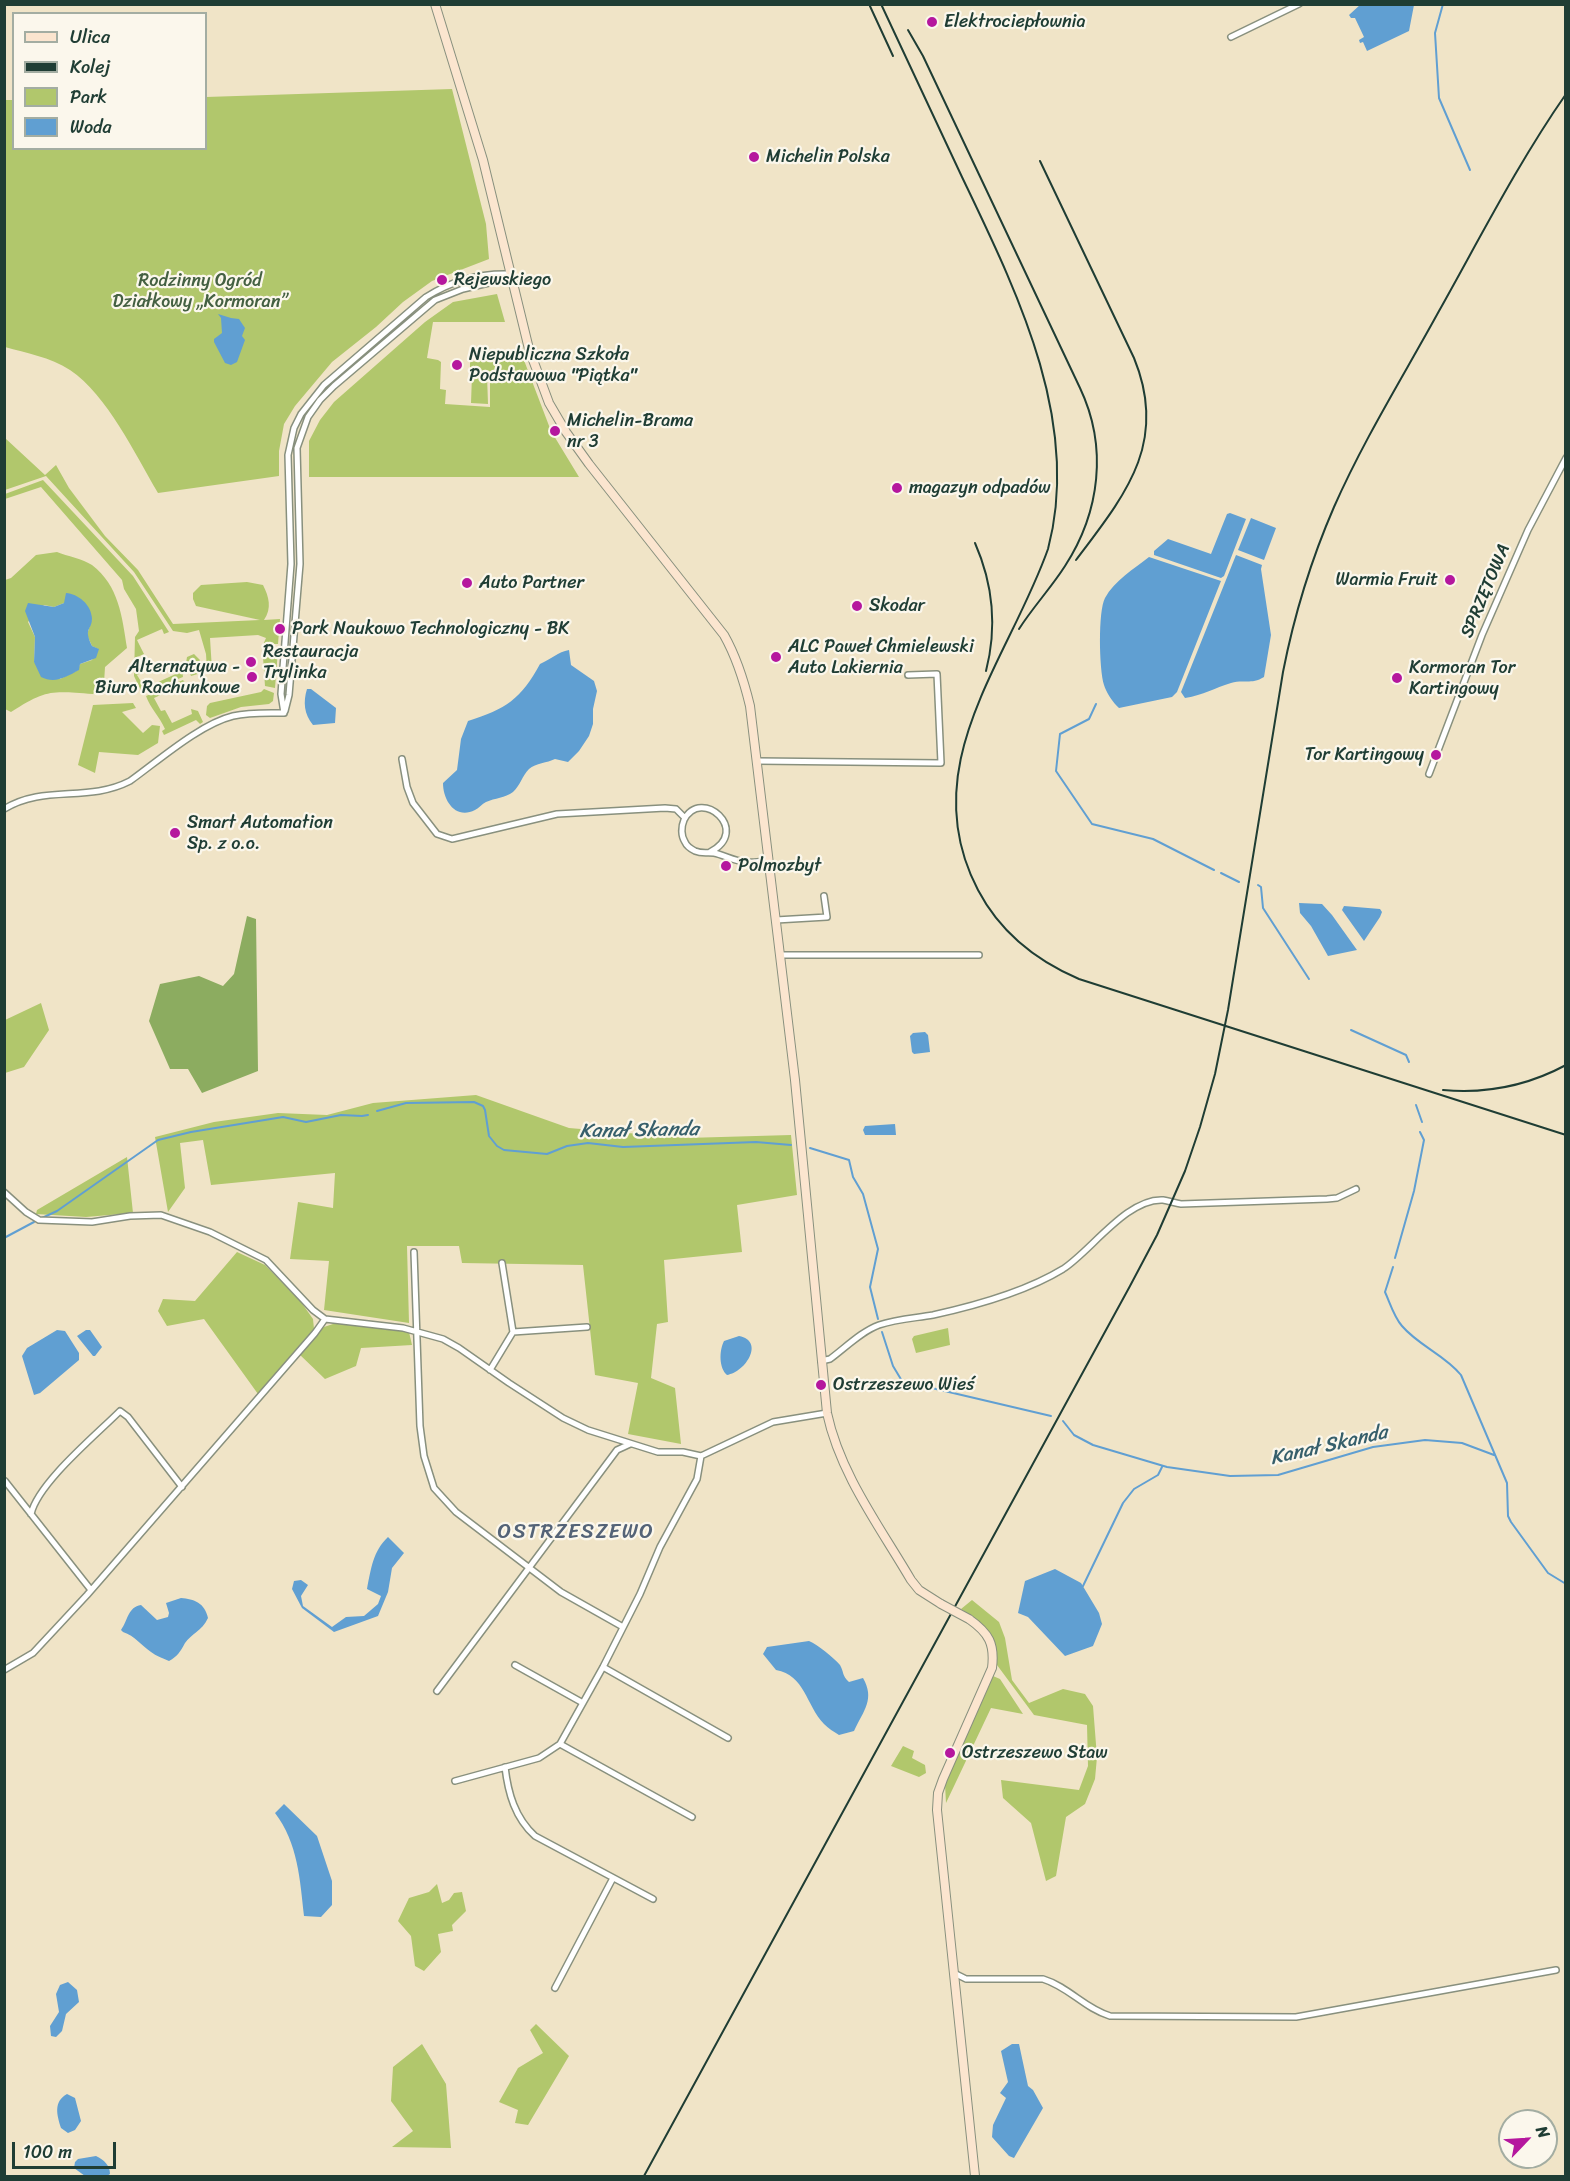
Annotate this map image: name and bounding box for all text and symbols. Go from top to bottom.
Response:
place label: Elektrociepłownia [944,11,1086,33]
legend [12,12,207,150]
marker: Elektrociepłownia [925,15,939,29]
text: Ulica [70,21,110,53]
text: Kolej [70,51,110,83]
text: Park [70,81,107,113]
text: Woda [70,111,112,143]
place label: Michelin Polska [766,146,890,168]
marker: Michelin Polska [747,150,761,164]
place label: Rejewskiego [454,269,551,291]
park label: Rodzinny Ogród Działkowy „Kormoran” [113,270,287,312]
marker: Rejewskiego [435,273,449,287]
place label: Niepubliczna Szkoła Podstawowa "Piątka" [469,344,637,386]
marker: Niepubliczna Szkoła Podstawowa "Piątka" [450,358,464,372]
place label: Michelin-Brama nr 3 [567,410,693,452]
marker: Michelin-Brama nr 3 [548,424,562,438]
place label: magazyn odpadów [909,477,1050,499]
marker: magazyn odpadów [890,481,904,495]
street label: SPRZĘTOWA [1457,541,1515,641]
place label: Warmia Fruit [1336,569,1438,591]
place label: Auto Partner [479,572,584,594]
marker: Warmia Fruit [1443,573,1457,587]
marker: Auto Partner [460,576,474,590]
place label: Skodar [869,595,925,617]
marker: Skodar [850,599,864,613]
place label: Park Naukowo Technologiczny - BK [292,618,569,640]
marker: Park Naukowo Technologiczny - BK [273,622,287,636]
place label: ALC Paweł Chmielewski Auto Lakiernia [788,636,974,678]
place label: Restauracja Trylinka [263,641,358,684]
marker: ALC Paweł Chmielewski Auto Lakiernia [769,650,783,664]
marker: Restauracja Trylinka [244,655,258,669]
place label: Alternatywa - Biuro Rachunkowe [95,656,240,698]
place label: Kormoran Tor Kartingowy [1409,657,1515,700]
marker: Alternatywa - Biuro Rachunkowe [245,670,259,684]
marker: Kormoran Tor Kartingowy [1390,671,1404,685]
place label: Tor Kartingowy [1305,744,1424,766]
marker: Tor Kartingowy [1429,748,1443,762]
place label: Smart Automation Sp. z o.o. [187,812,333,854]
marker: Smart Automation Sp. z o.o. [168,826,182,840]
place label: Polmozbyt [738,855,821,877]
marker: Polmozbyt [719,859,733,873]
water label: Kanał Skanda [579,1118,699,1144]
place label: Ostrzeszewo Wieś [833,1374,974,1396]
marker: Ostrzeszewo Wieś [814,1378,828,1392]
water label: Kanał Skanda [1268,1421,1390,1471]
district label: OSTRZESZEWO [497,1520,655,1546]
place label: Ostrzeszewo Staw [962,1742,1108,1764]
marker: Ostrzeszewo Staw [943,1746,957,1760]
north arrow [1498,2109,1558,2169]
text: N [1527,2121,1558,2143]
scale bar [15,2130,118,2168]
text: 100 m [23,2136,72,2168]

